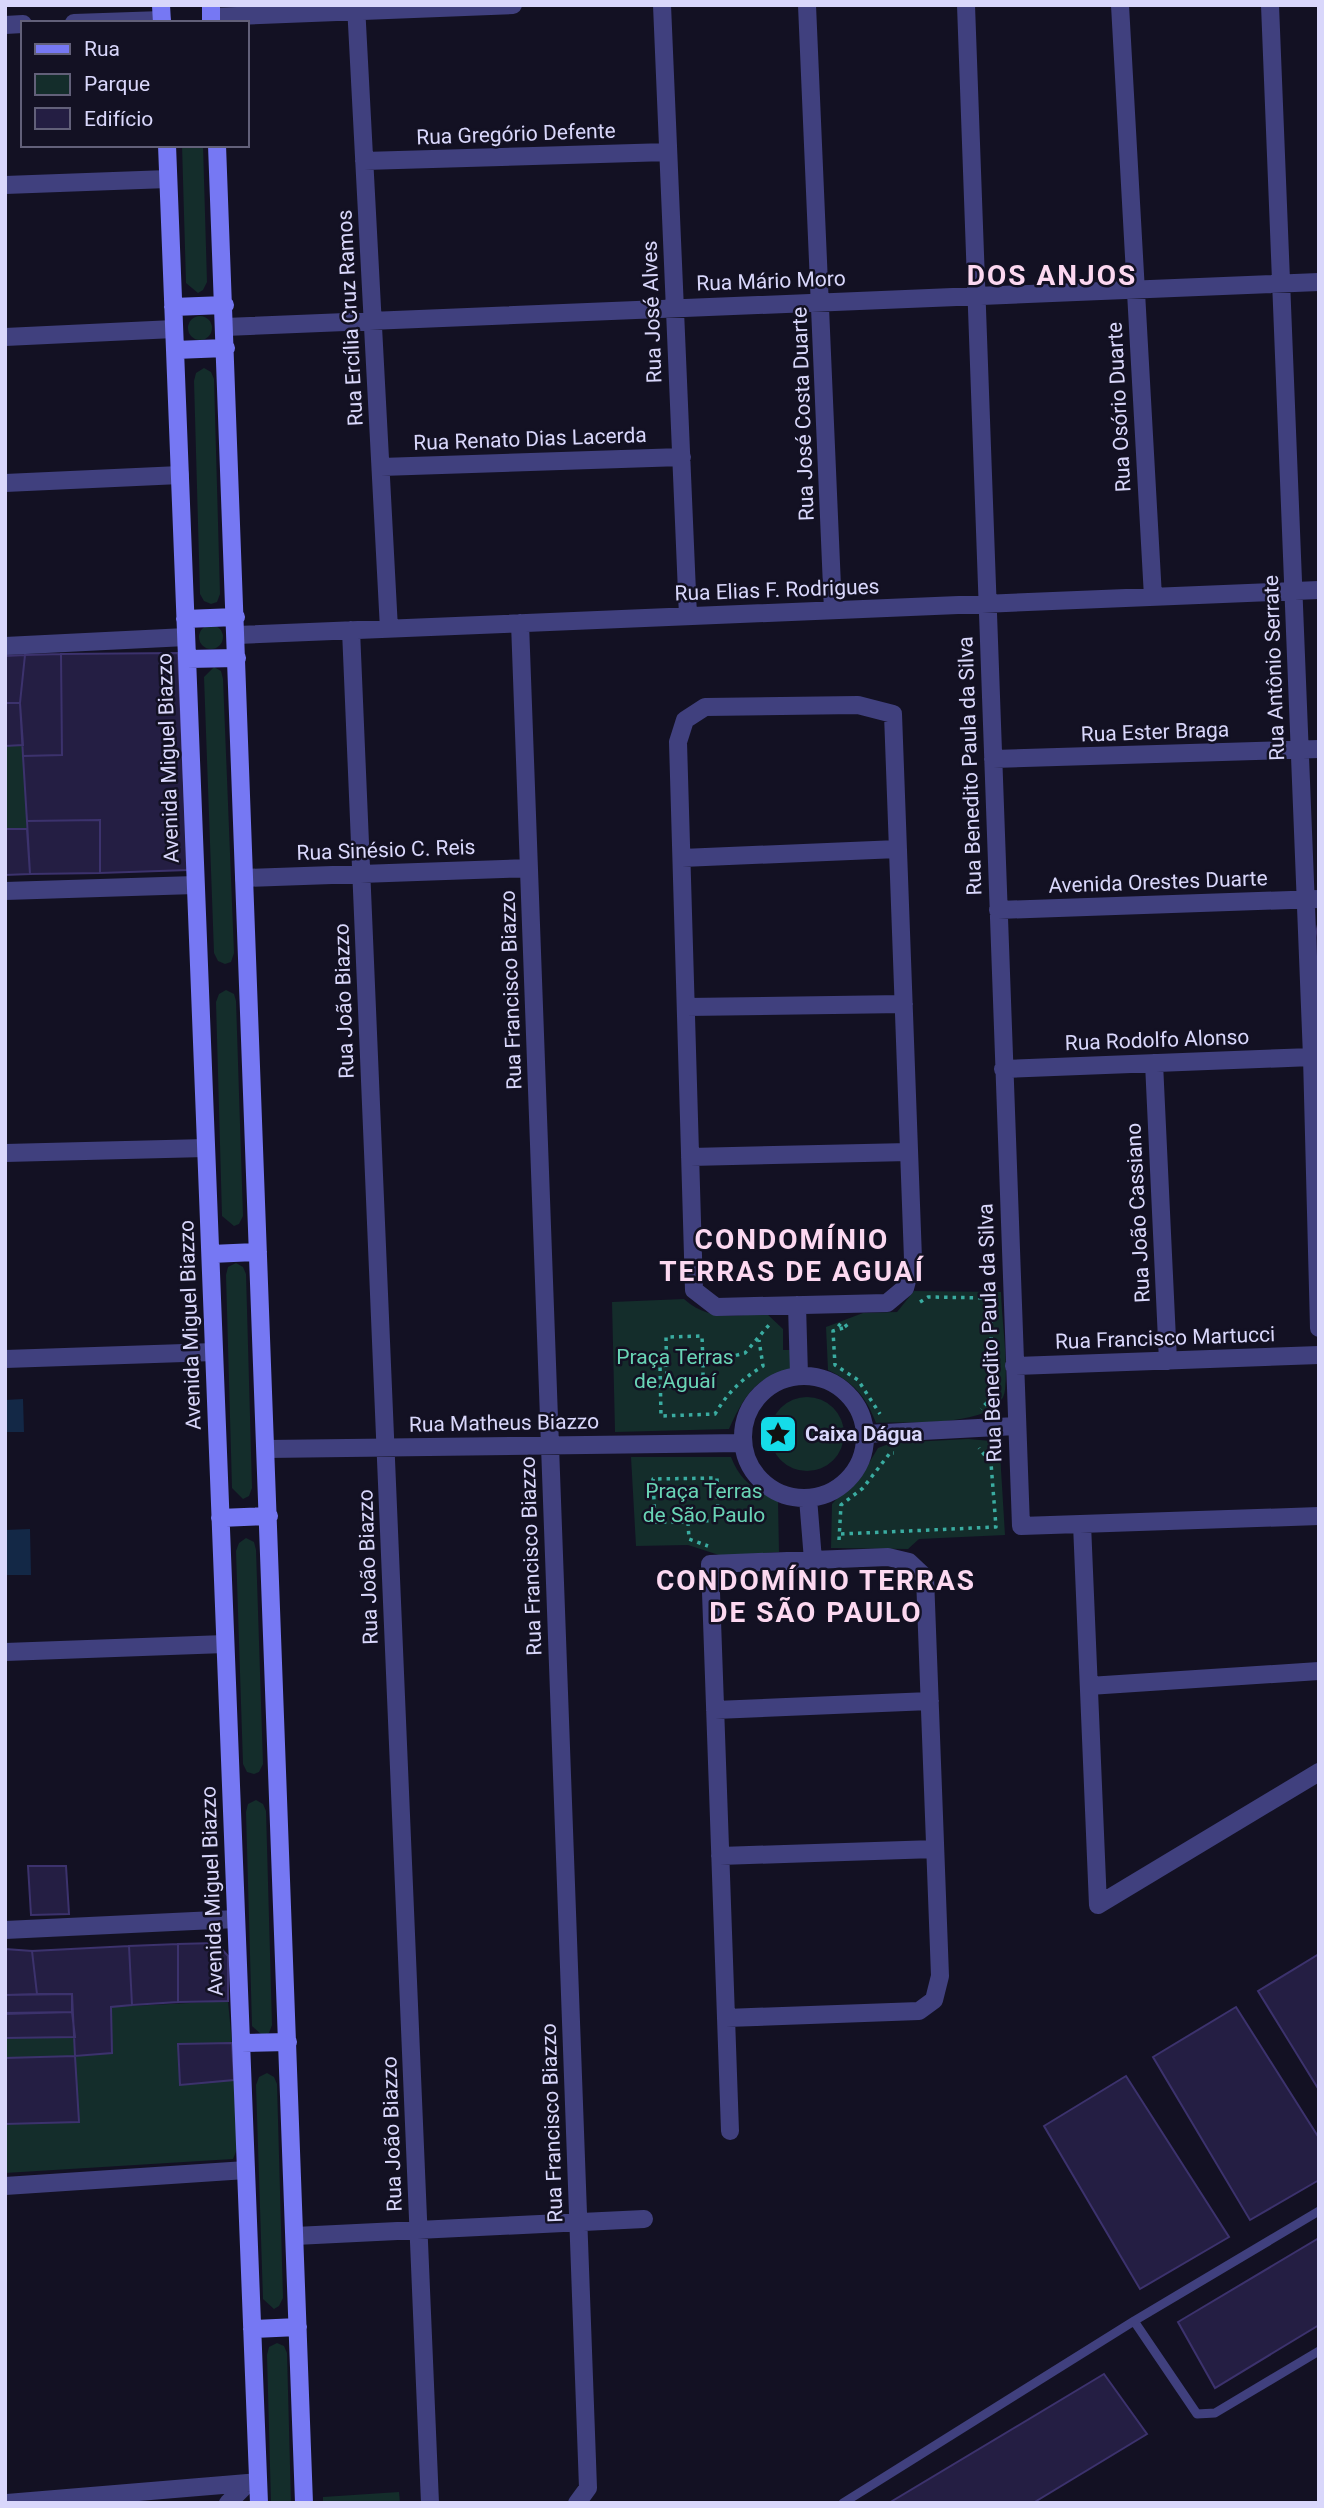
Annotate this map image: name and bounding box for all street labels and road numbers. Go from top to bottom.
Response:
street label: Rua Gregório Defente [416,119,616,149]
street label: Rua Ercília Cruz Ramos [332,209,368,427]
street label: Rua José Alves [638,240,666,384]
street label: Rua Mário Moro [696,266,846,296]
street label: Rua José Costa Duarte [787,306,819,522]
street label: Rua Osório Duarte [1103,321,1135,493]
street label: Rua Renato Dias Lacerda [413,423,647,455]
street label: Rua Elias F. Rodrigues [674,574,880,606]
street label: Rua Antônio Serrate [1259,575,1289,761]
street label: Rua Benedito Paula da Silva [953,636,987,896]
street label: Avenida Miguel Biazzo [152,653,184,863]
street label: Rua Ester Braga [1080,717,1230,747]
street label: Rua Sinésio C. Reis [296,835,476,865]
street label: Avenida Orestes Duarte [1048,866,1268,898]
street label: Rua Francisco Biazzo [496,890,526,1090]
street label: Rua João Biazzo [329,923,359,1079]
street label: Rua Rodolfo Alonso [1064,1025,1250,1055]
street label: Rua João Cassiano [1121,1122,1155,1304]
street label: Rua Benedito Paula da Silva [973,1203,1007,1463]
street label: Avenida Miguel Biazzo [174,1220,206,1430]
street label: Rua Francisco Martucci [1055,1322,1275,1354]
street label: Rua Matheus Biazzo [409,1409,599,1437]
street label: Rua Francisco Biazzo [516,1456,546,1656]
street label: Rua João Biazzo [353,1489,383,1645]
street label: Avenida Miguel Biazzo [196,1786,228,1996]
street label: Rua Francisco Biazzo [537,2023,567,2223]
street label: Rua João Biazzo [377,2056,407,2212]

